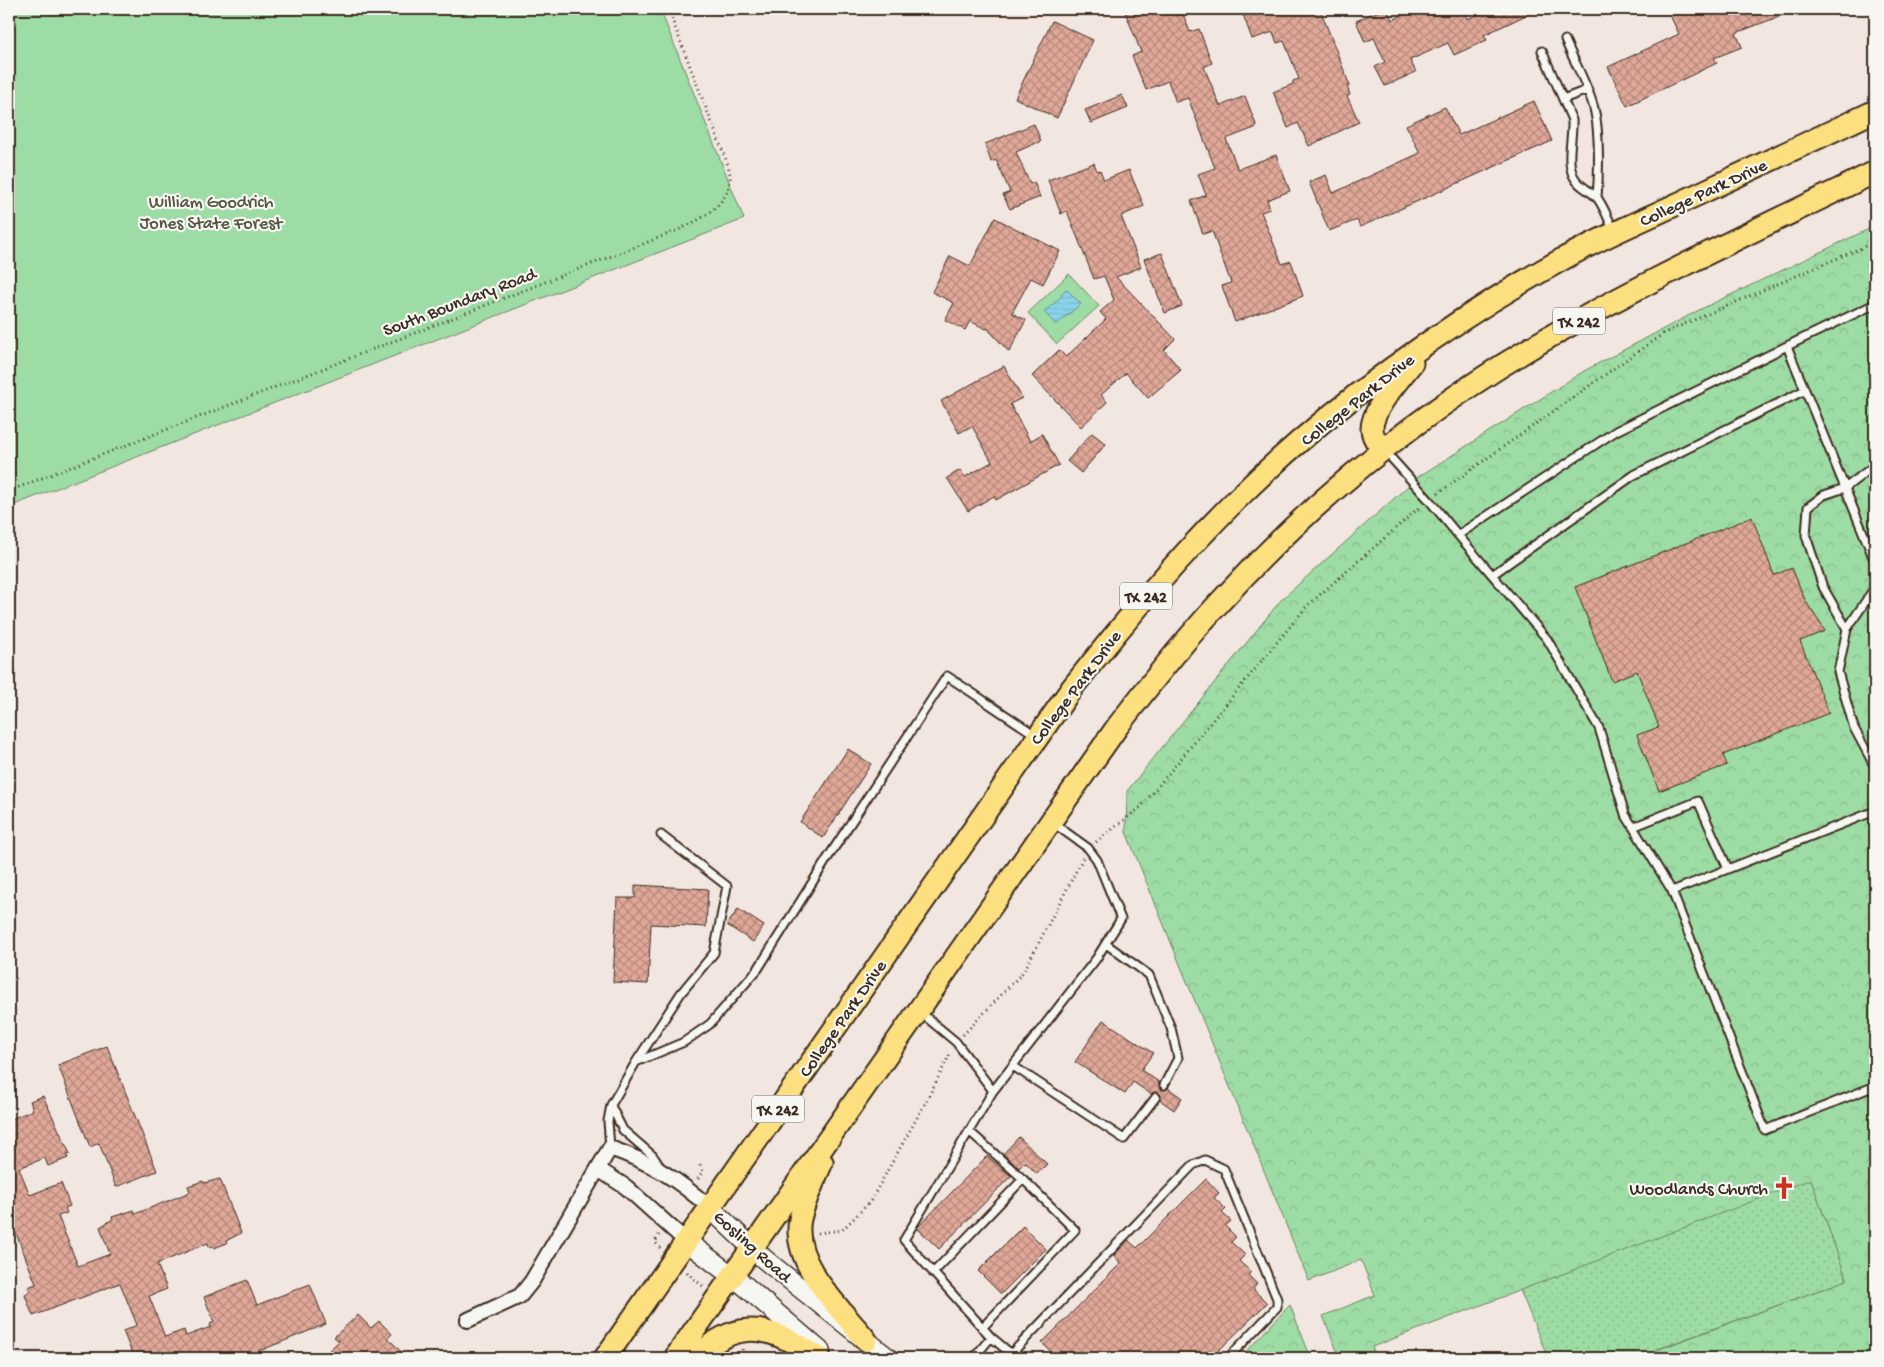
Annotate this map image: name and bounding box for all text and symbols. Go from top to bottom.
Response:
street label: College Park Drive [1637,155,1772,233]
park label: William Goodrich Jones State Forest [140,193,284,235]
street label: South Boundary Road [380,264,541,342]
road number: TX 242 [1553,308,1605,334]
street label: College Park Drive [1298,350,1420,452]
road number: TX 242 [1120,582,1172,610]
street label: College Park Drive [1027,627,1127,750]
street label: College Park Drive [796,956,893,1082]
road number: TX 242 [752,1096,804,1122]
church icon: Woodlands Church [1771,1175,1797,1201]
place label: Woodlands Church [1629,1180,1768,1201]
street label: Gosling Road [708,1207,796,1289]

